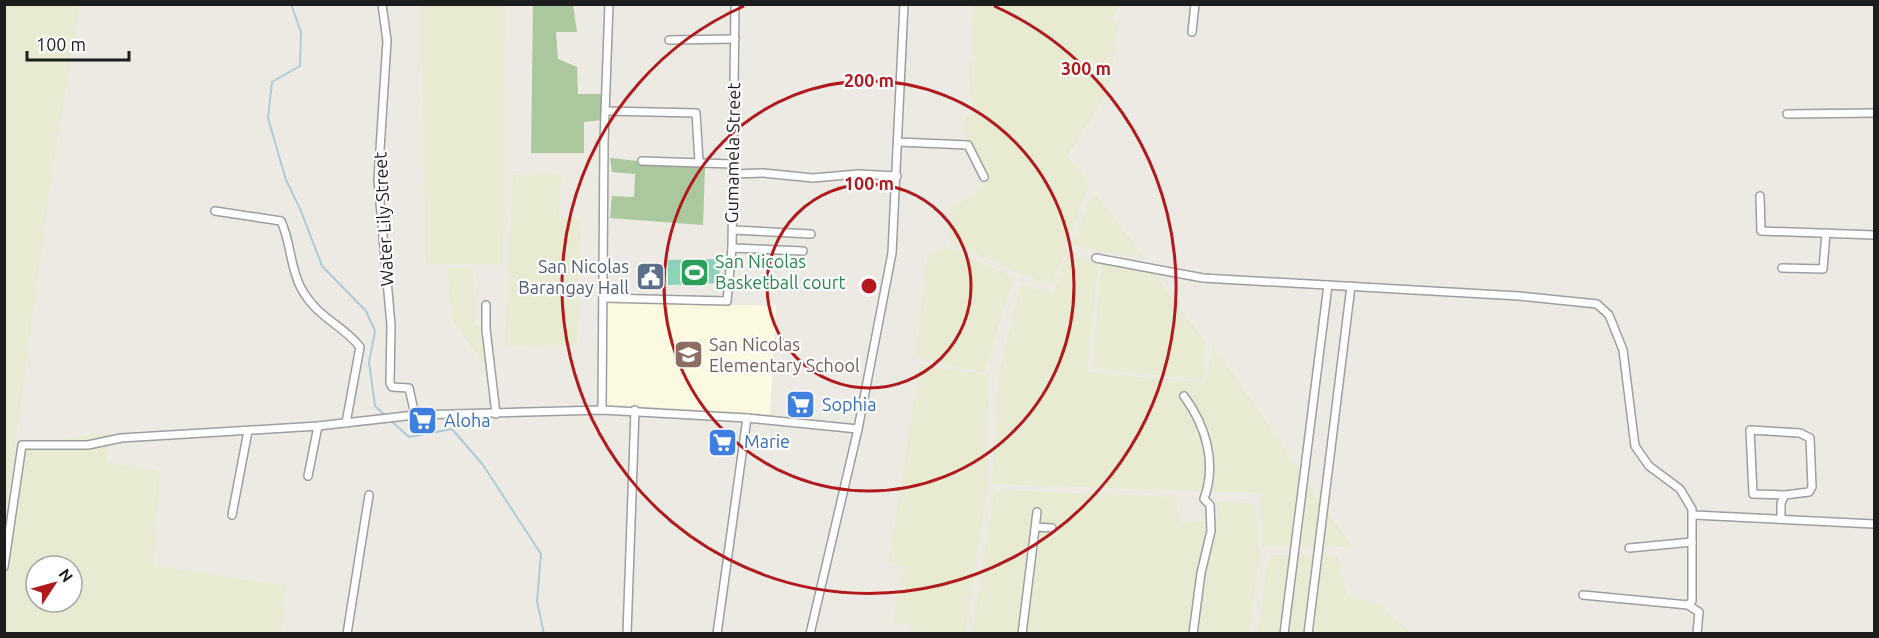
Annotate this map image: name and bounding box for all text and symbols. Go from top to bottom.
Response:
scale bar [27,24,129,62]
text: 100 m [36,34,86,54]
text: 300 m [1061,58,1111,78]
text: 200 m [844,70,894,90]
street label: Gumamela Street [721,82,743,224]
street label: Water Lily Street [369,151,397,287]
text: 100 m [844,173,894,193]
place label: San Nicolas Basketball court [715,251,846,292]
place label: San Nicolas Barangay Hall [518,256,629,297]
sports icon: San Nicolas Basketball court [678,256,710,288]
public building icon: San Nicolas Barangay Hall [634,261,666,293]
centre of rings [859,276,879,296]
place label: San Nicolas Elementary School [709,334,860,375]
school or university icon: San Nicolas Elementary School [672,339,704,371]
supermarket icon: Sophia [785,389,817,421]
place label: Sophia [822,394,876,414]
supermarket icon: Aloha [407,405,439,437]
place label: Aloha [444,410,490,430]
supermarket icon: Marie [707,426,739,458]
place label: Marie [744,431,790,451]
north arrow [24,554,84,614]
text: N [55,565,77,585]

